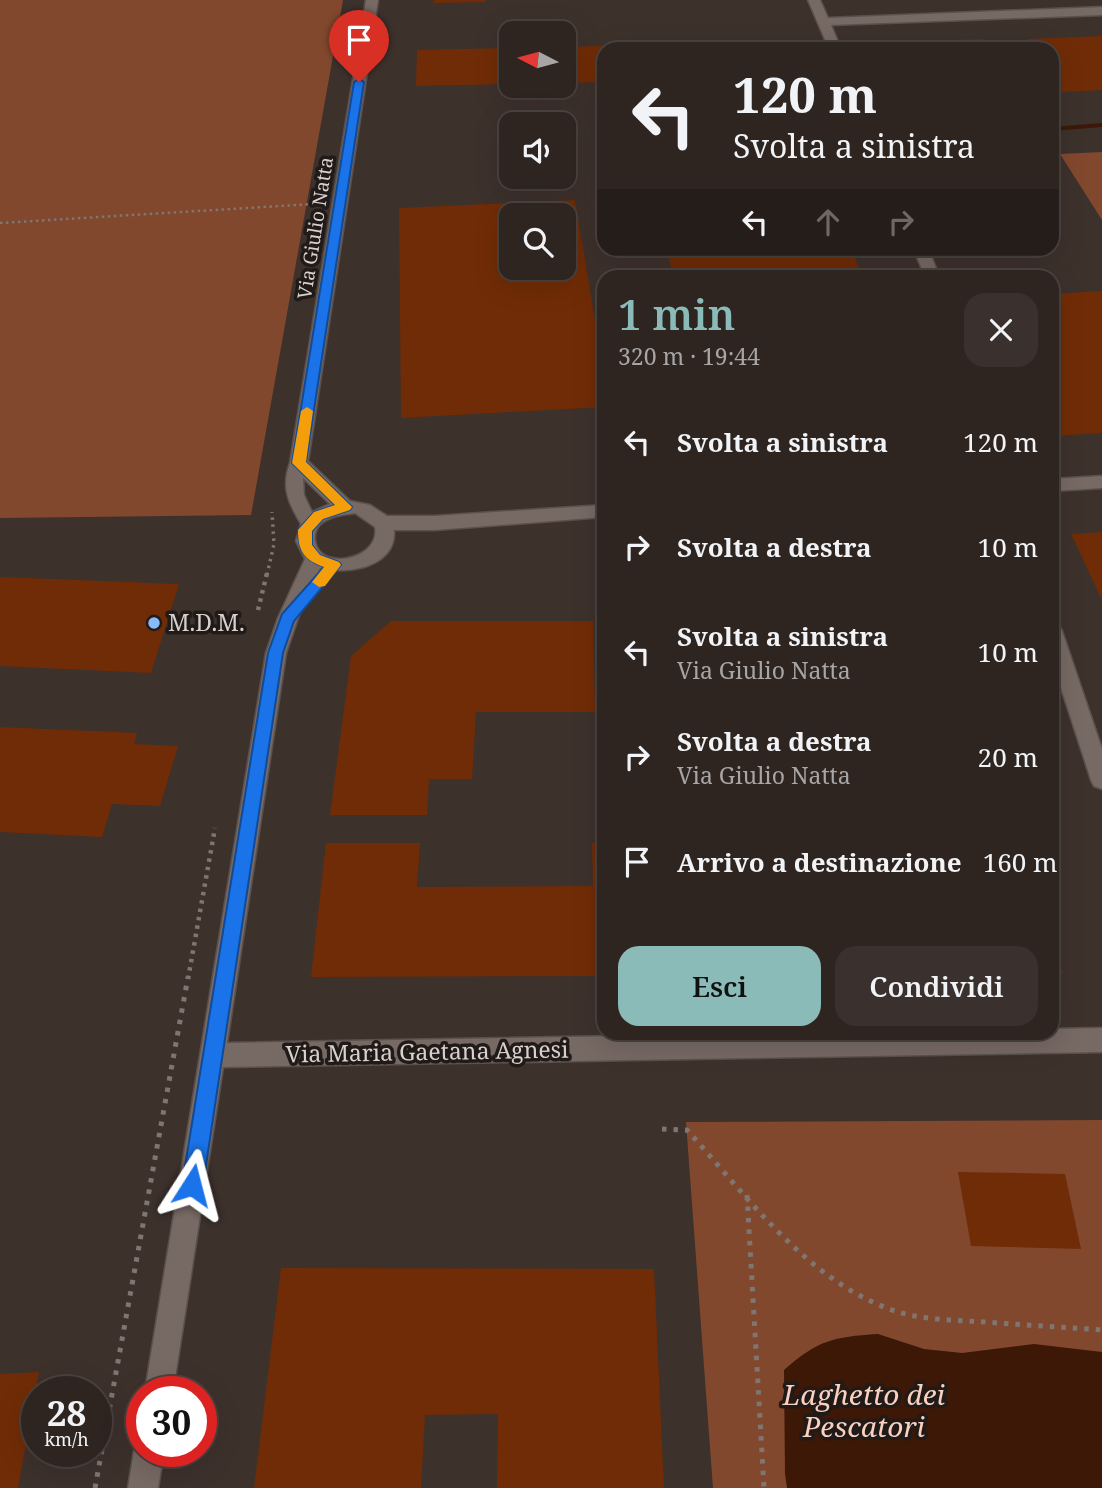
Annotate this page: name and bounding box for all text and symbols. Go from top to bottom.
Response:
pin [329,10,389,82]
icon: arrive [340,21,378,59]
north arrow [499,21,576,98]
map controls [499,21,576,280]
text: 120 m [733,61,877,127]
icon: left [618,70,709,161]
button: sound [499,112,576,189]
text: Svolta a sinistra [733,124,975,167]
street label: Via Giulio Natta [291,155,339,301]
button: search [499,203,576,280]
icon: left [736,203,774,241]
icon: ahead [809,203,847,241]
icon: right [882,203,920,241]
text: 1 min [618,285,735,342]
button: close [964,293,1038,367]
text: 320 m · 19:44 [618,340,760,372]
icon: left [618,423,656,461]
text: Svolta a sinistra [677,424,888,460]
text: 120 m [963,424,1038,460]
icon: right [618,528,656,566]
text: Svolta a destra [677,529,872,565]
text: 10 m [978,529,1038,565]
place label: M.D.M. [168,606,245,638]
marker: M.D.M. [146,615,162,631]
text: Svolta a sinistra [677,618,888,654]
icon: left [618,633,656,671]
text: 10 m [978,634,1038,670]
text: Via Giulio Natta [677,654,851,686]
text: Svolta a destra [677,723,872,759]
icon: right [618,738,656,776]
text: 20 m [978,739,1038,775]
text: Via Giulio Natta [677,759,851,791]
icon: arrive [618,843,656,881]
text: Arrivo a destinazione [677,844,962,880]
text: 160 m [983,844,1058,880]
button: Esci [618,946,821,1026]
button: Condividi [835,946,1038,1026]
street label: Via Maria Gaetana Agnesi [285,1033,569,1069]
position arrow [155,1148,229,1222]
water label: Laghetto dei Pescatori [782,1375,946,1445]
speed limit sign: 30 [126,1376,217,1467]
text: 28 [47,1389,86,1436]
text: km/h [44,1427,89,1451]

